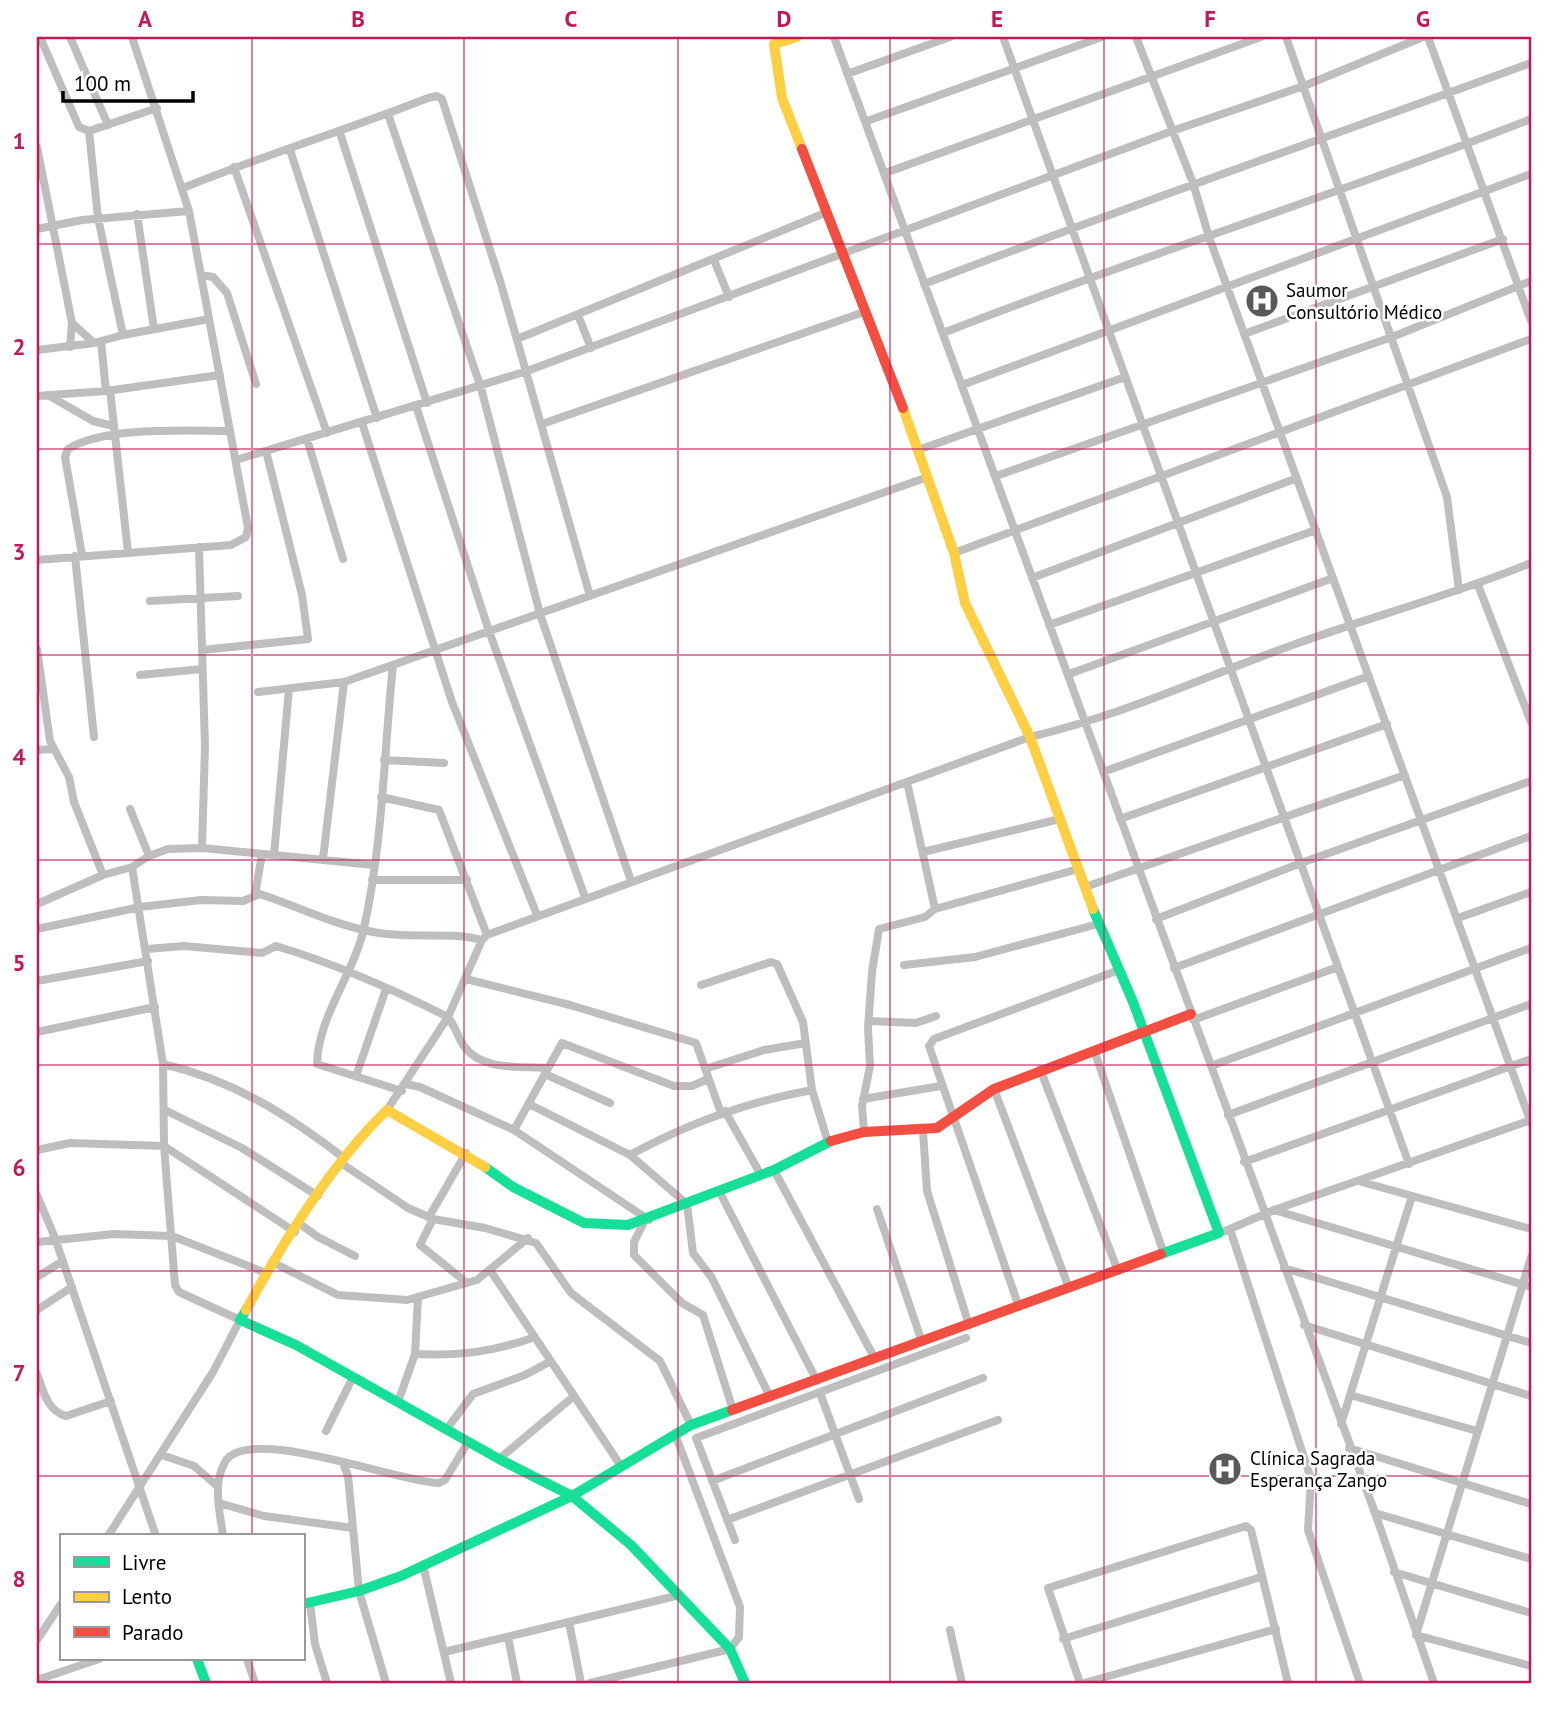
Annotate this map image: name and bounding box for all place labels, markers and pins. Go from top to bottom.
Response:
place label: Saumor Consultório Médico [1286,278,1442,324]
hospital icon: Saumor Consultório Médico [1243,282,1281,320]
place label: Clínica Sagrada Esperança Zango [1250,1446,1387,1492]
hospital icon: Clínica Sagrada Esperança Zango [1206,1450,1244,1488]

